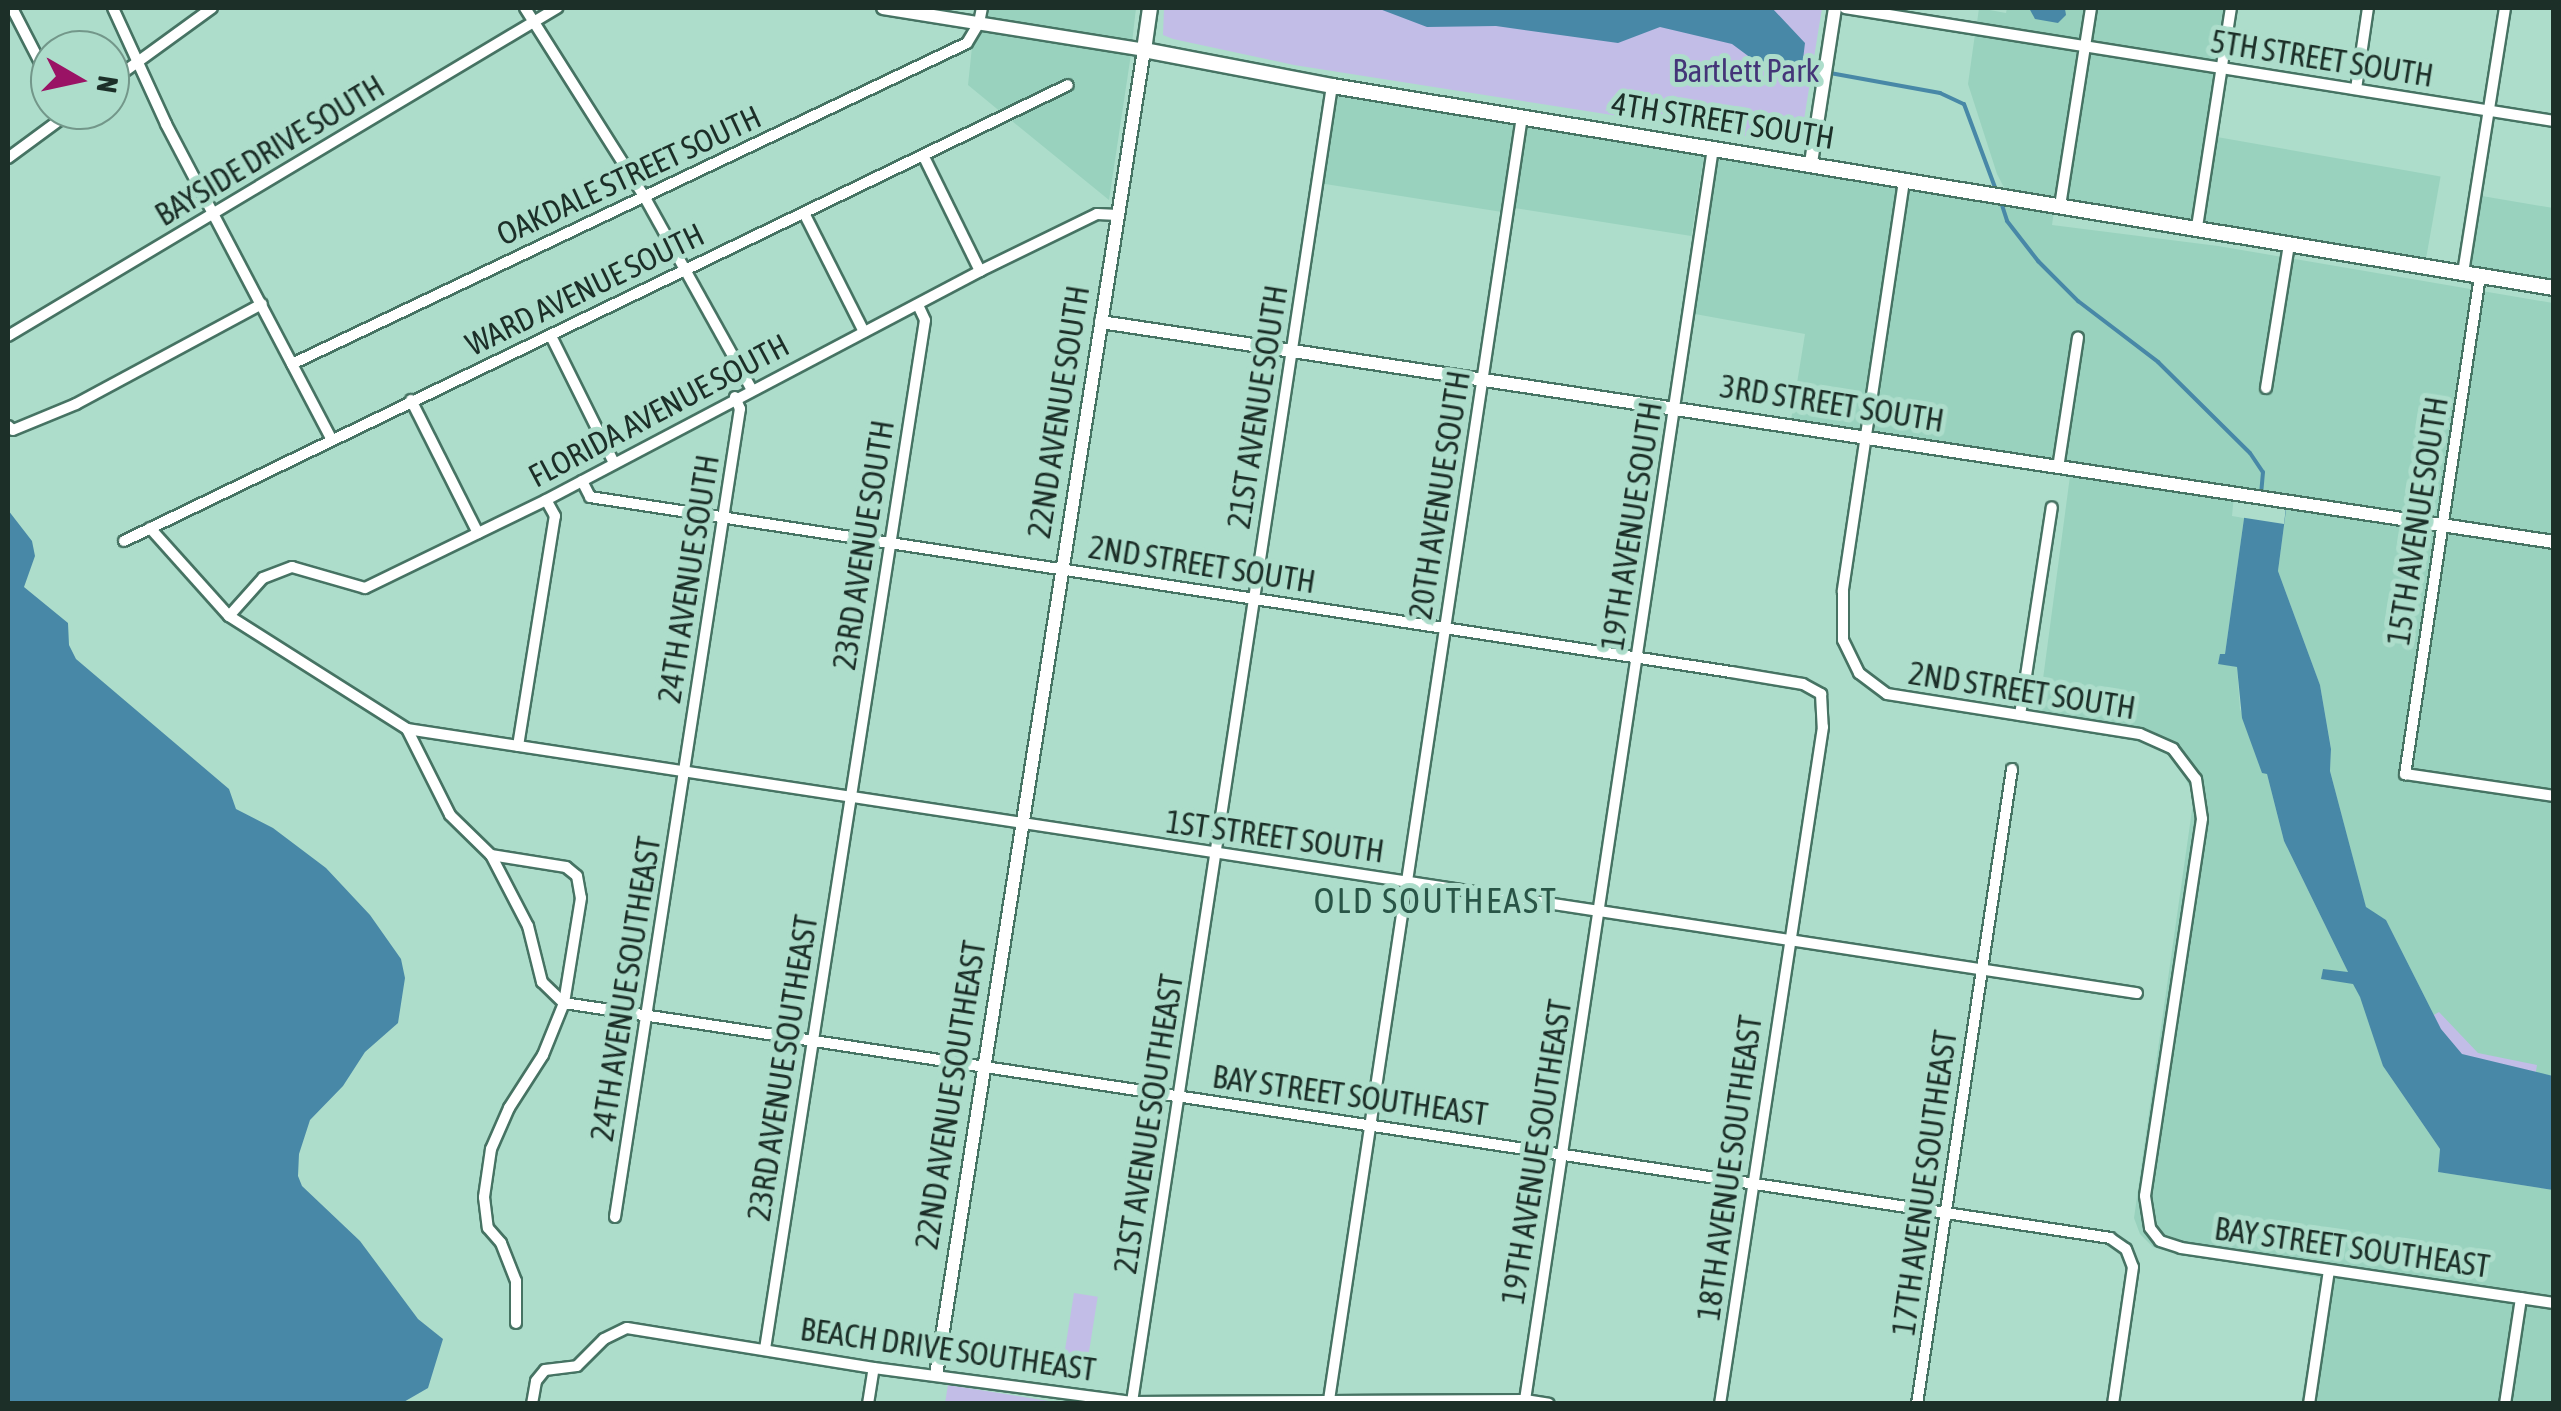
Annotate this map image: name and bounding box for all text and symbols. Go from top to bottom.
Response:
street label: 5TH STREET SOUTH [2208,22,2436,96]
north arrow [30,30,130,130]
park label: Bartlett Park [1672,52,1820,90]
street label: BAYSIDE DRIVE SOUTH [148,67,392,235]
text: N [91,74,125,95]
street label: 4TH STREET SOUTH [1609,84,1837,158]
street label: OAKDALE STREET SOUTH [491,98,767,254]
street label: WARD AVENUE SOUTH [460,216,710,364]
street label: 22ND AVENUE SOUTH [1020,283,1098,541]
street label: 21ST AVENUE SOUTH [1220,283,1296,531]
street label: FLORIDA AVENUE SOUTH [522,326,796,496]
street label: 3RD STREET SOUTH [1717,367,1947,441]
street label: 20TH AVENUE SOUTH [1401,368,1479,622]
street label: 15TH AVENUE SOUTH [2379,394,2457,648]
street label: 19TH AVENUE SOUTH [1593,399,1671,653]
street label: 23RD AVENUE SOUTH [825,417,903,673]
street label: 24TH AVENUE SOUTH [650,452,728,706]
street label: 2ND STREET SOUTH [1086,528,1318,602]
street label: 2ND STREET SOUTH [1906,654,2138,728]
street label: 1ST STREET SOUTH [1164,803,1386,871]
street label: 24TH AVENUE SOUTHEAST [583,834,669,1144]
district label: OLD SOUTHEAST [1314,879,1558,921]
street label: 23RD AVENUE SOUTHEAST [740,912,826,1224]
street label: 22ND AVENUE SOUTHEAST [908,938,994,1252]
street label: 21ST AVENUE SOUTHEAST [1106,972,1192,1276]
street label: 19TH AVENUE SOUTHEAST [1494,997,1580,1307]
street label: 18TH AVENUE SOUTHEAST [1690,1013,1770,1323]
street label: 17TH AVENUE SOUTHEAST [1885,1028,1965,1338]
street label: BAY STREET SOUTHEAST [1210,1058,1490,1134]
street label: BAY STREET SOUTHEAST [2212,1210,2492,1286]
street label: BEACH DRIVE SOUTHEAST [798,1310,1098,1390]

